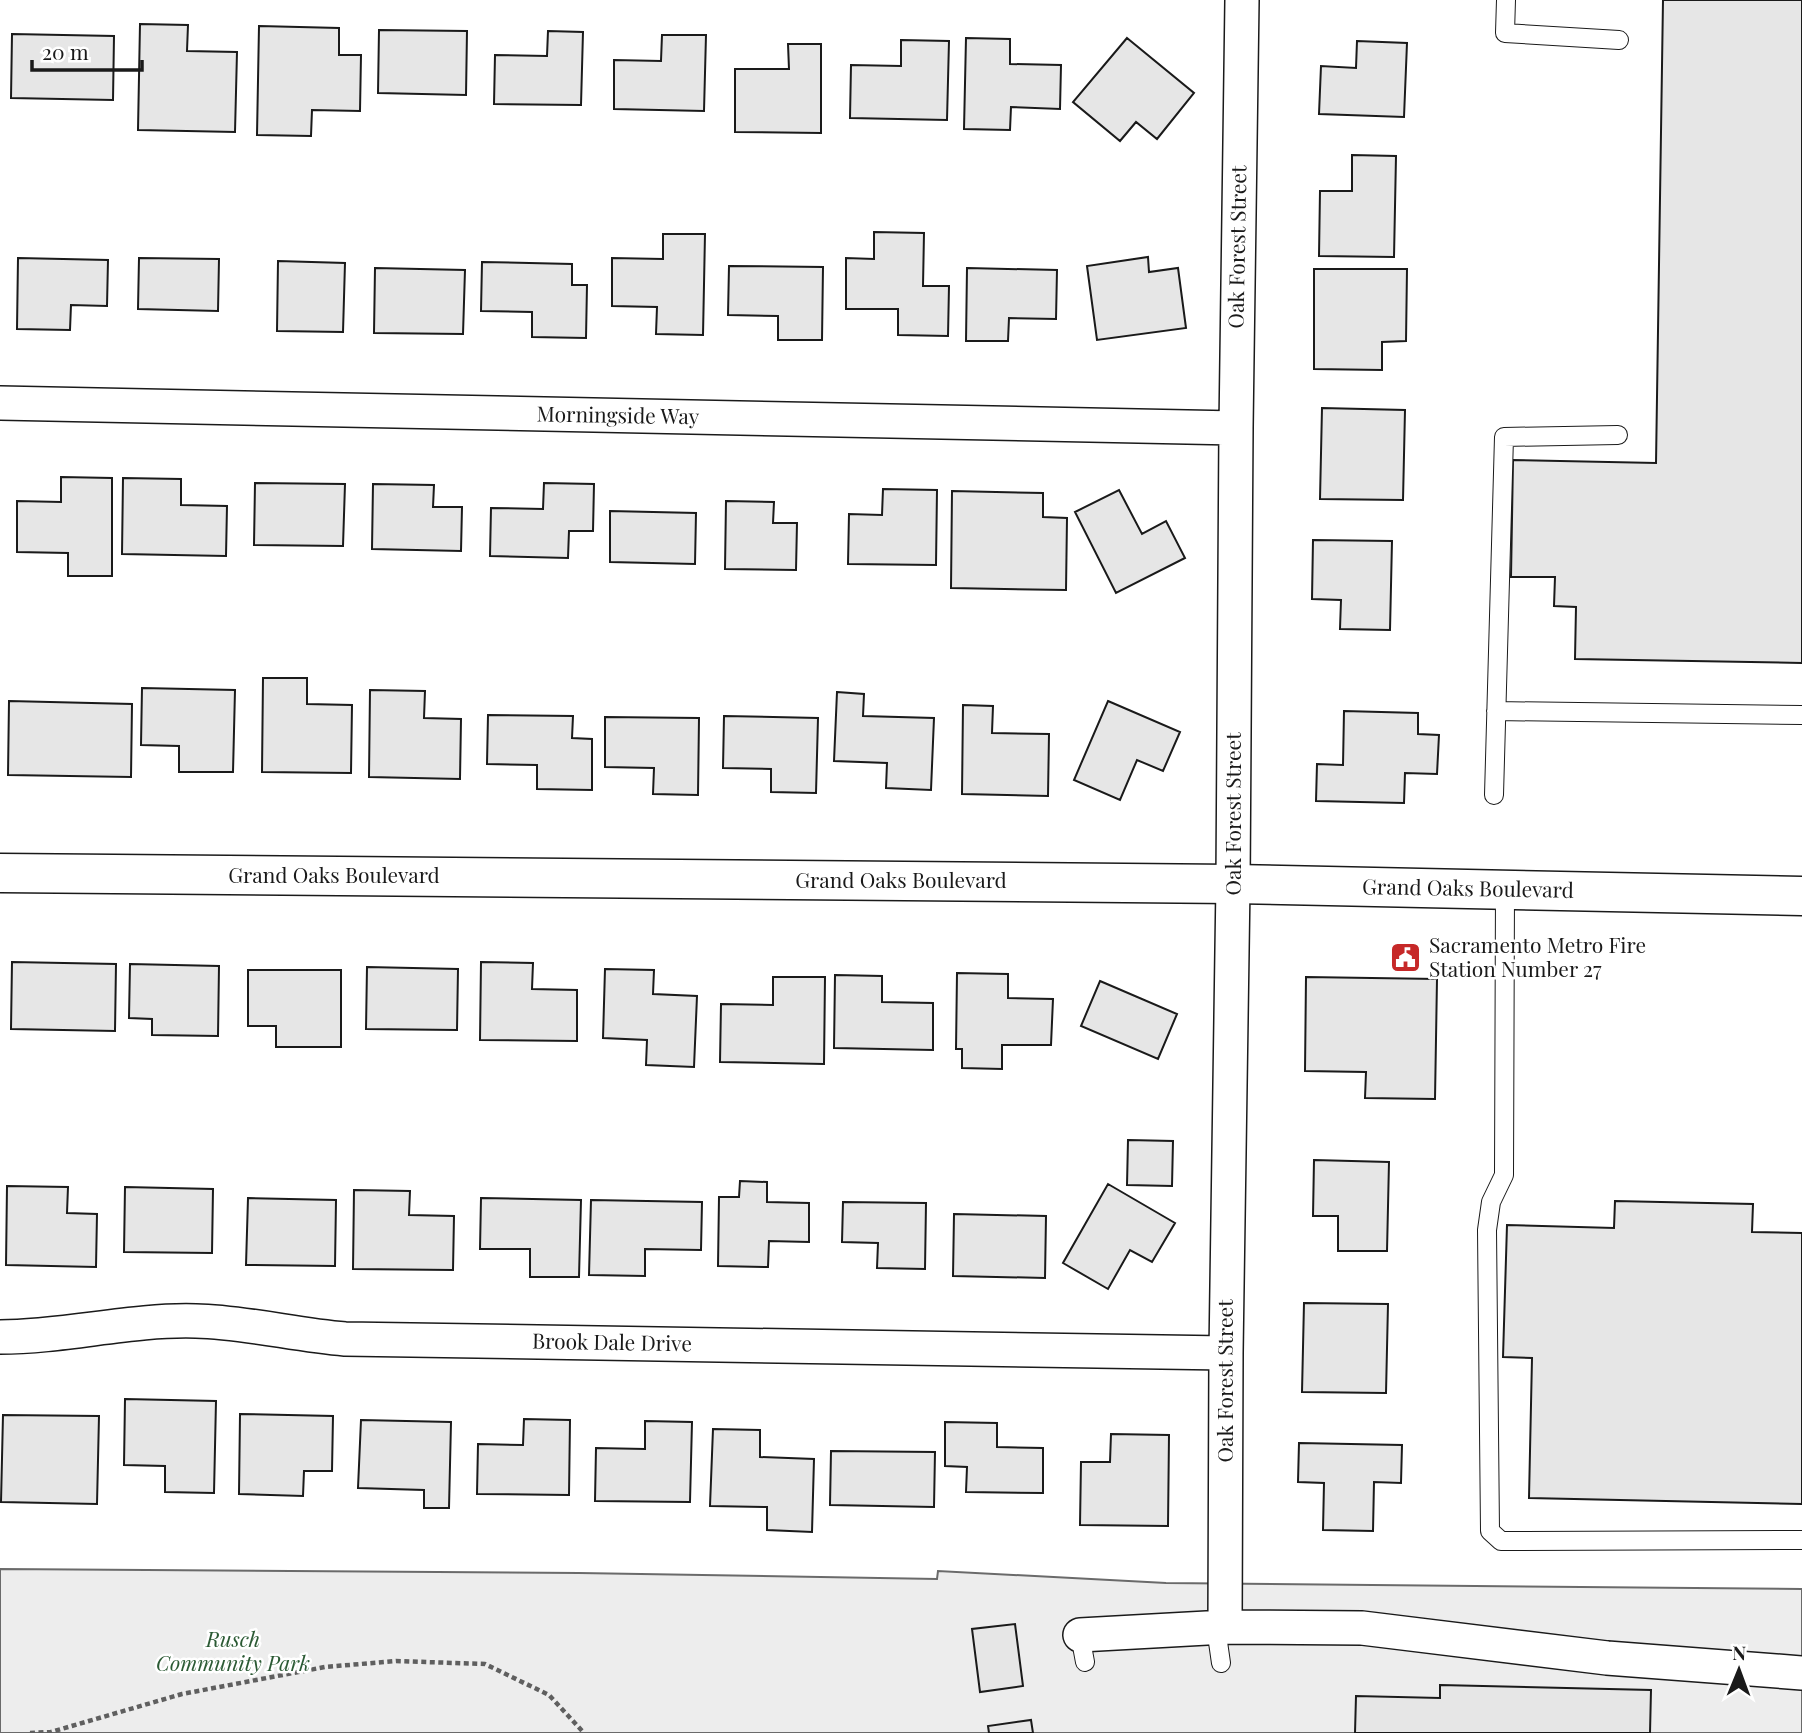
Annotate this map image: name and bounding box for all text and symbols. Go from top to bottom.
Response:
scale bar [32,28,142,72]
text: 20 m [42,37,89,65]
street label: Oak Forest Street [1221,165,1251,329]
street label: Morningside Way [537,399,700,429]
street label: Oak Forest Street [1218,732,1246,896]
street label: Grand Oaks Boulevard [228,860,440,888]
street label: Grand Oaks Boulevard [795,865,1007,893]
street label: Grand Oaks Boulevard [1362,871,1574,903]
place label: Sacramento Metro Fire Station Number 27 [1429,930,1646,982]
public building icon: Sacramento Metro Fire Station Number 27 [1389,941,1423,975]
street label: Oak Forest Street [1210,1299,1238,1463]
street label: Brook Dale Drive [532,1326,692,1356]
park label: Rusch Community Park [156,1624,310,1676]
north arrow [1704,1635,1774,1705]
text: N [1732,1639,1747,1665]

